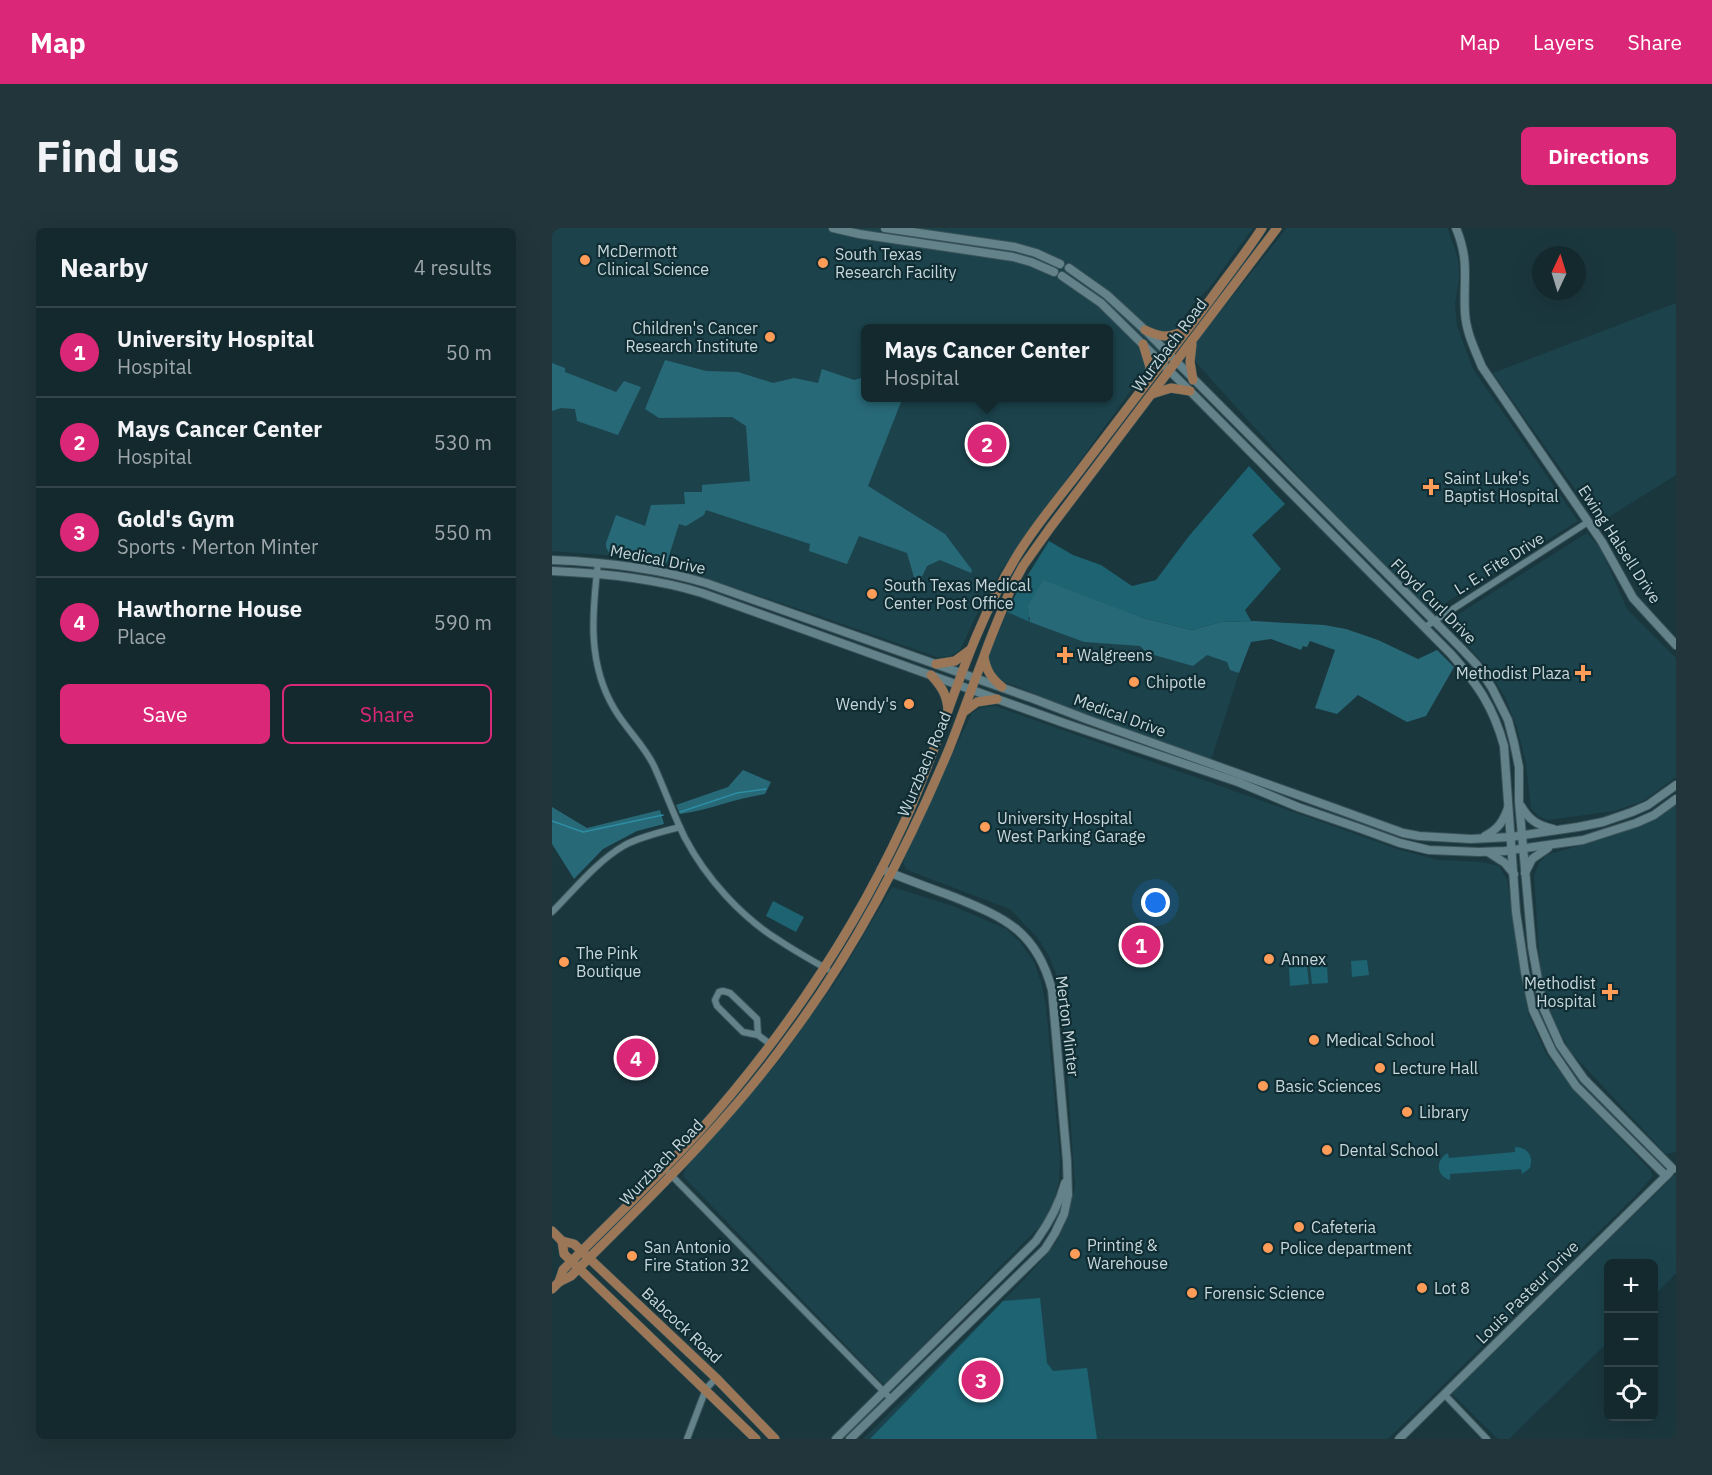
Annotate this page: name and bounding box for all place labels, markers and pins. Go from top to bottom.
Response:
place label: McDermott Clinical Science [597,241,709,279]
place label: South Texas Research Facility [835,244,956,282]
marker: McDermott Clinical Science [578,253,592,267]
marker: South Texas Research Facility [816,256,830,270]
place label: Children's Cancer Research Institute [626,318,758,356]
marker: Children's Cancer Research Institute [763,330,777,344]
pin: 2 [968,422,1006,466]
place label: Saint Luke's Baptist Hospital [1444,468,1559,506]
marker: Saint Luke's Baptist Hospital [1422,478,1440,496]
place label: South Texas Medical Center Post Office [884,575,1031,613]
marker: South Texas Medical Center Post Office [865,587,879,601]
place label: Walgreens [1077,645,1153,665]
marker: Walgreens [1058,648,1072,662]
place label: Methodist Plaza [1456,663,1570,683]
marker: Methodist Plaza [1574,664,1592,682]
place label: Chipotle [1146,672,1206,692]
marker: Chipotle [1127,675,1141,689]
place label: Wendy's [836,694,897,714]
marker: Wendy's [902,697,916,711]
place label: University Hospital West Parking Garage [997,808,1146,846]
marker: University Hospital West Parking Garage [978,820,992,834]
pin: 1 [1122,922,1160,968]
place label: The Pink Boutique [576,943,641,981]
place label: Annex [1281,949,1326,969]
marker: Annex [1262,952,1276,966]
marker: The Pink Boutique [557,955,571,969]
place label: Methodist Hospital [1524,973,1596,1011]
marker: Methodist Hospital [1601,983,1619,1001]
place label: Medical School [1326,1030,1434,1050]
marker: Medical School [1307,1033,1321,1047]
pin: 4 [616,1036,656,1080]
place label: Lecture Hall [1392,1058,1478,1078]
marker: Lecture Hall [1373,1061,1387,1075]
place label: Basic Sciences [1275,1076,1381,1096]
marker: Basic Sciences [1256,1079,1270,1093]
place label: Library [1419,1102,1469,1122]
marker: Library [1400,1105,1414,1119]
place label: Dental School [1339,1140,1439,1160]
marker: Dental School [1320,1143,1334,1157]
place label: Cafeteria [1311,1217,1377,1237]
marker: Cafeteria [1292,1220,1306,1234]
place label: Printing & Warehouse [1087,1235,1168,1273]
place label: San Antonio Fire Station 32 [644,1237,749,1275]
place label: Police department [1280,1238,1412,1258]
marker: Police department [1261,1241,1275,1255]
marker: Printing & Warehouse [1068,1247,1082,1261]
marker: San Antonio Fire Station 32 [625,1249,639,1263]
place label: Lot 8 [1434,1278,1470,1298]
marker: Lot 8 [1415,1281,1429,1295]
place label: Forensic Science [1204,1283,1325,1303]
marker: Forensic Science [1185,1286,1199,1300]
pin: 3 [962,1358,1000,1402]

